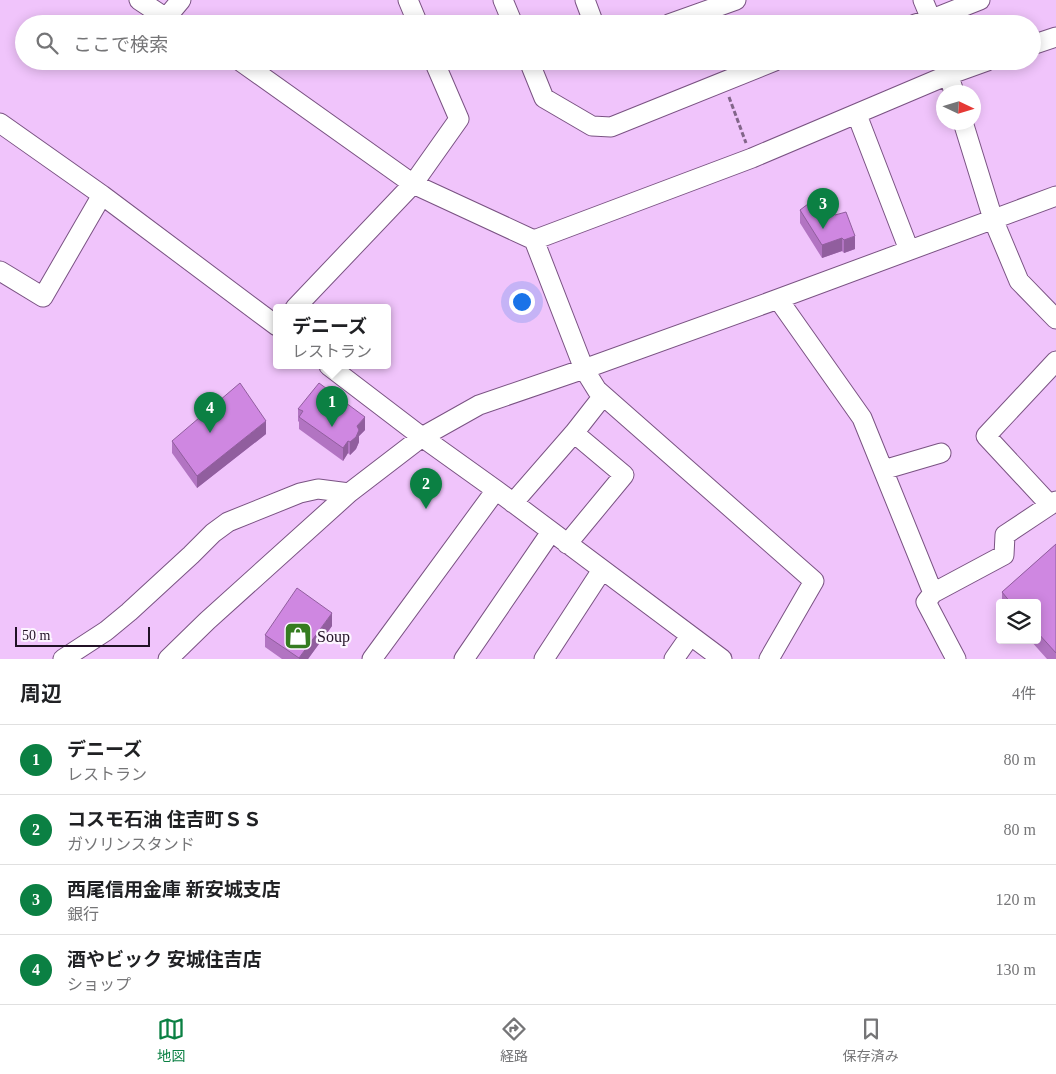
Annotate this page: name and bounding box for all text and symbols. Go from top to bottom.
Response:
search box [15,15,1041,70]
icon: search [33,29,61,57]
text: ここで検索 [73,34,168,55]
north arrow [936,85,981,130]
pin: 3 [807,188,839,229]
your location [509,289,535,315]
popup [273,304,391,369]
text: デニーズ [292,316,367,337]
text: レストラン [292,343,372,360]
pin: 1 [316,386,348,427]
pin: 4 [194,392,226,433]
pin: 2 [410,468,442,509]
map controls [996,599,1041,644]
button: layers [996,599,1041,644]
shop icon: Soup [283,621,313,651]
scale bar [15,624,150,647]
text: 50 m [22,628,50,643]
place label: Soup [317,628,350,646]
text: 周辺 [20,682,62,706]
text: 4件 [1012,685,1036,702]
text: デニーズ [67,739,142,760]
text: 1 [32,751,40,768]
text: 80 m [1004,751,1036,768]
text: レストラン [67,766,147,783]
text: コスモ石油 住吉町ＳＳ [67,809,262,830]
text: 2 [32,821,40,838]
text: 80 m [1004,821,1036,838]
text: ガソリンスタンド [67,836,195,853]
text: 西尾信用金庫 新安城支店 [67,879,281,900]
text: 3 [32,891,40,908]
text: 120 m [996,891,1036,908]
text: 銀行 [67,906,99,923]
text: 酒やビック 安城住吉店 [67,949,262,970]
text: 4 [32,961,40,978]
text: 130 m [996,961,1036,978]
text: ショップ [67,976,131,993]
tab: 地図 [157,1015,185,1065]
tab: 経路 [500,1015,528,1065]
tab: 保存済み [843,1015,899,1065]

